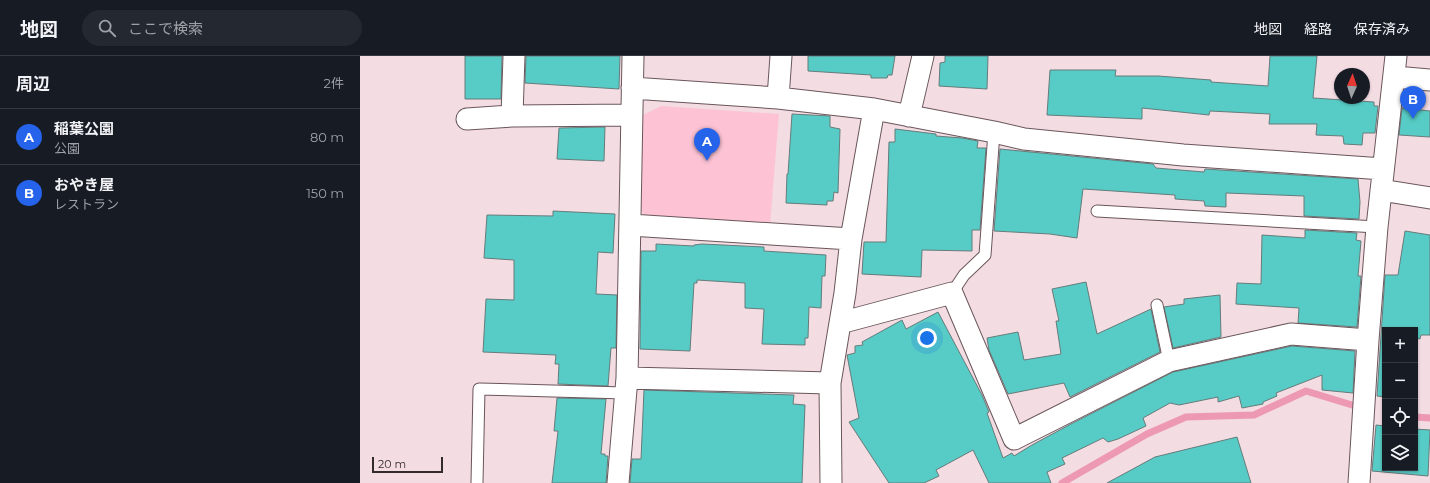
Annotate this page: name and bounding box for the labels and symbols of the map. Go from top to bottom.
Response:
north arrow [1334,68,1370,104]
pin: B [1400,86,1426,119]
pin: A [694,128,720,161]
your location [917,328,937,348]
scale bar [372,455,443,474]

